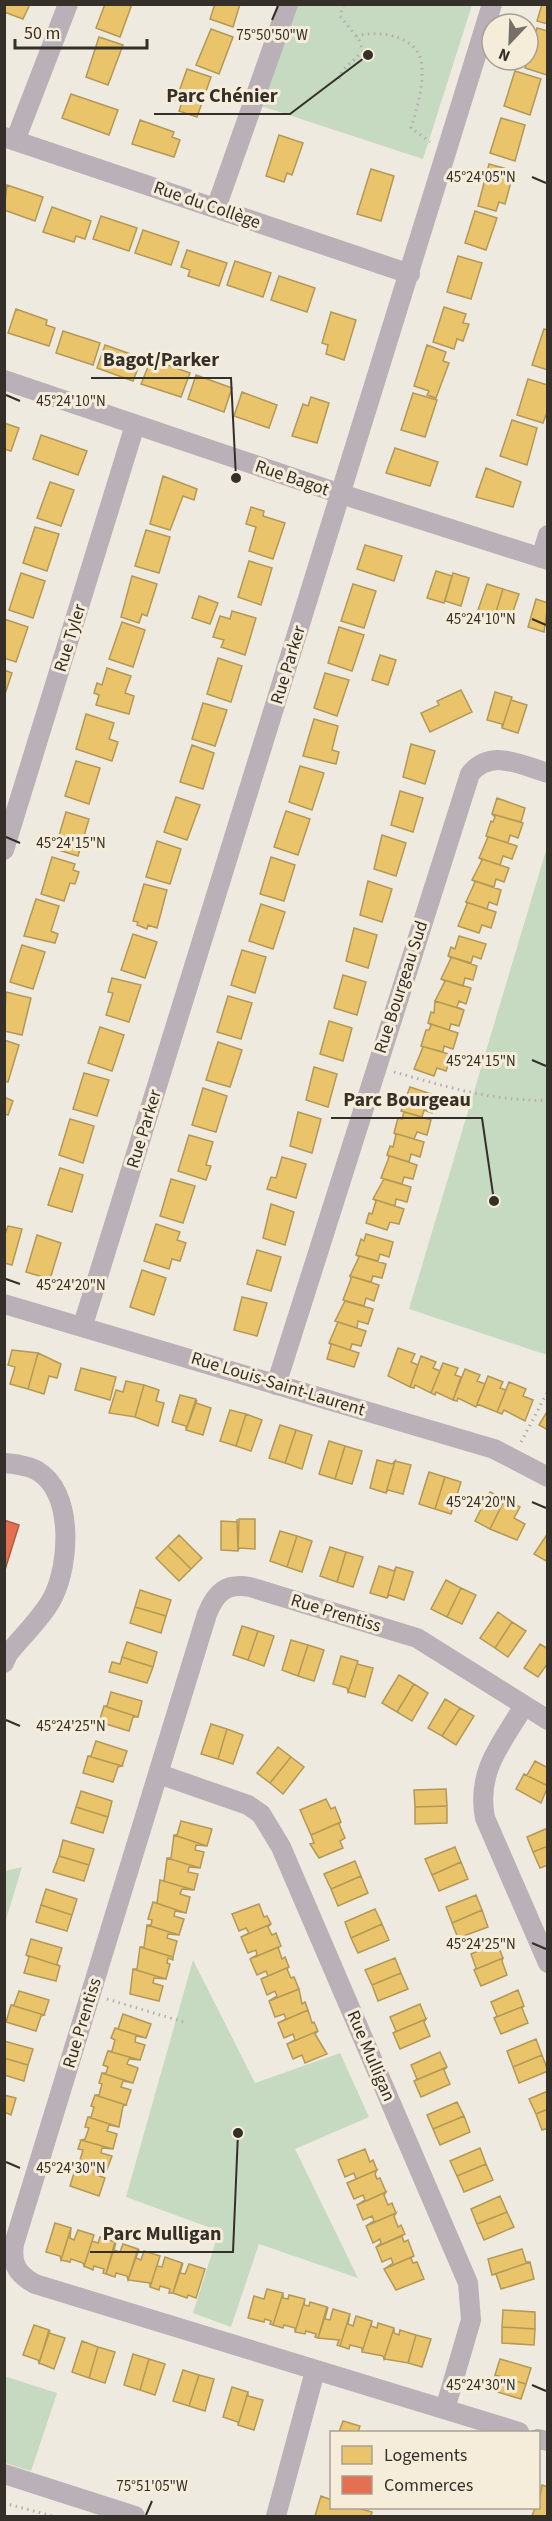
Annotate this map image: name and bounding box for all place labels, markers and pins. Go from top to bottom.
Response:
callout: Parc Chénier [154,76,290,114]
callout: Bagot/Parker [91,340,231,378]
callout: Parc Bourgeau [331,1080,482,1118]
callout: Parc Mulligan [90,2214,233,2252]

